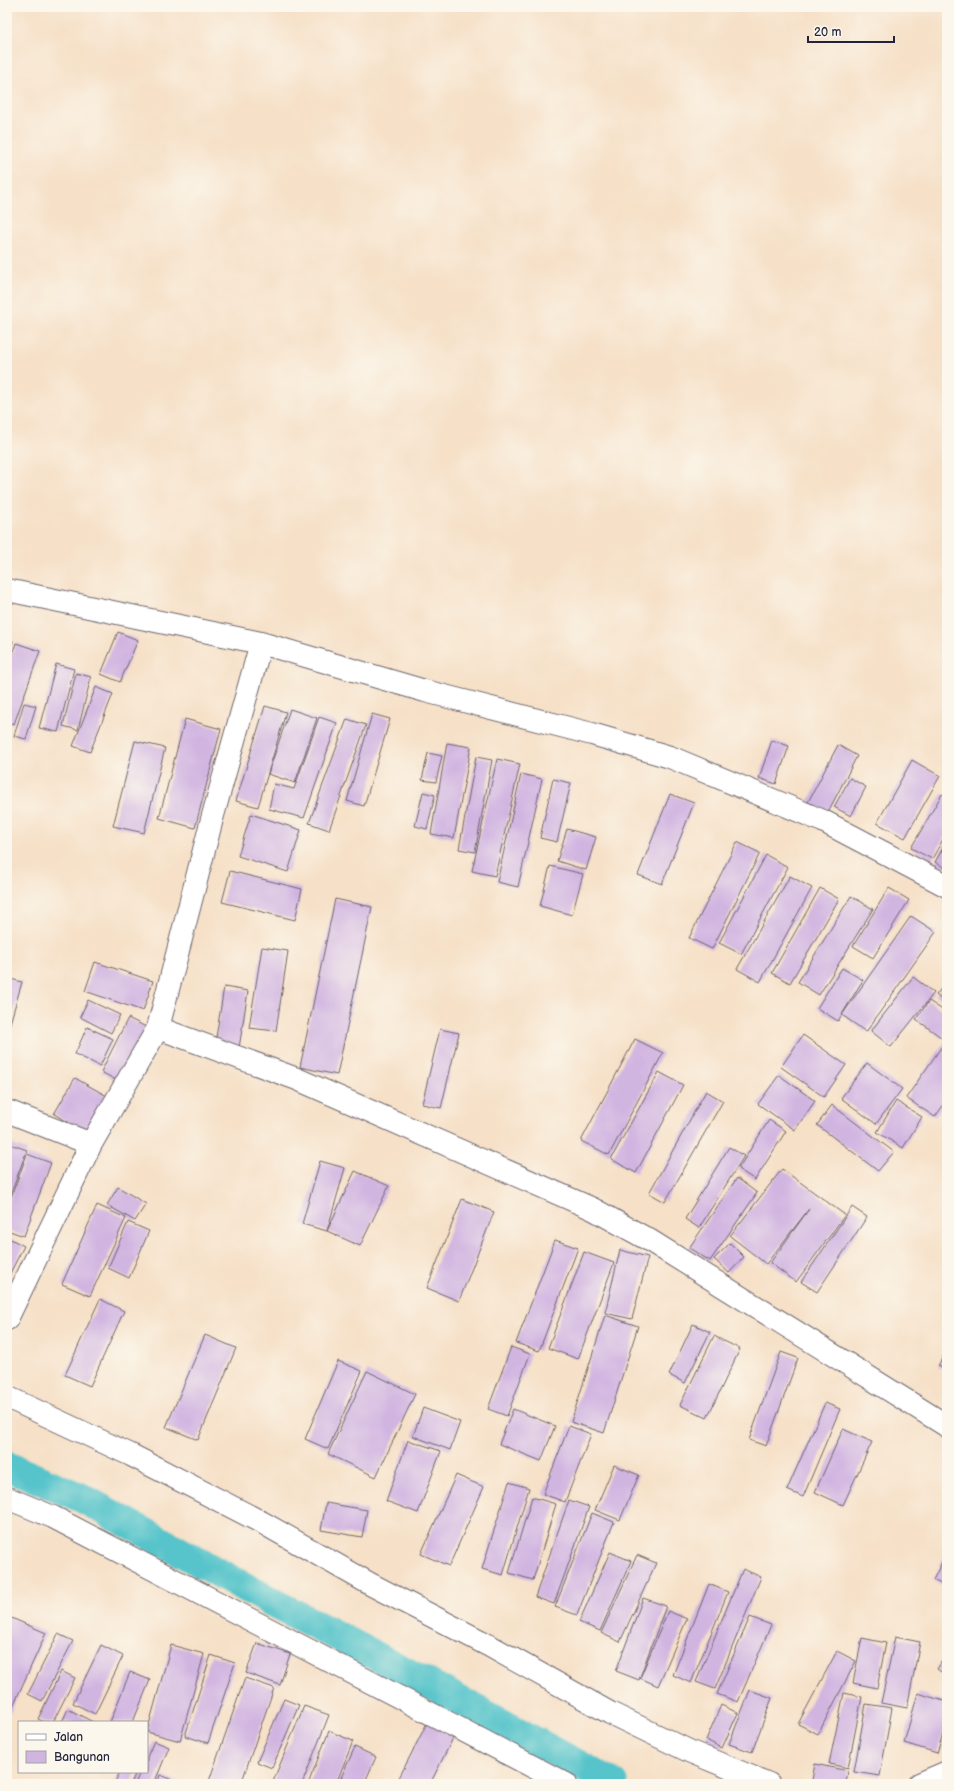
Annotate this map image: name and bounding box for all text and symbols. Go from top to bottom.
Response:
scale bar [808,18,894,44]
text: 20 m [814,25,841,40]
legend [18,1721,148,1773]
text: Jalan [54,1730,83,1745]
text: Bangunan [54,1750,110,1765]

